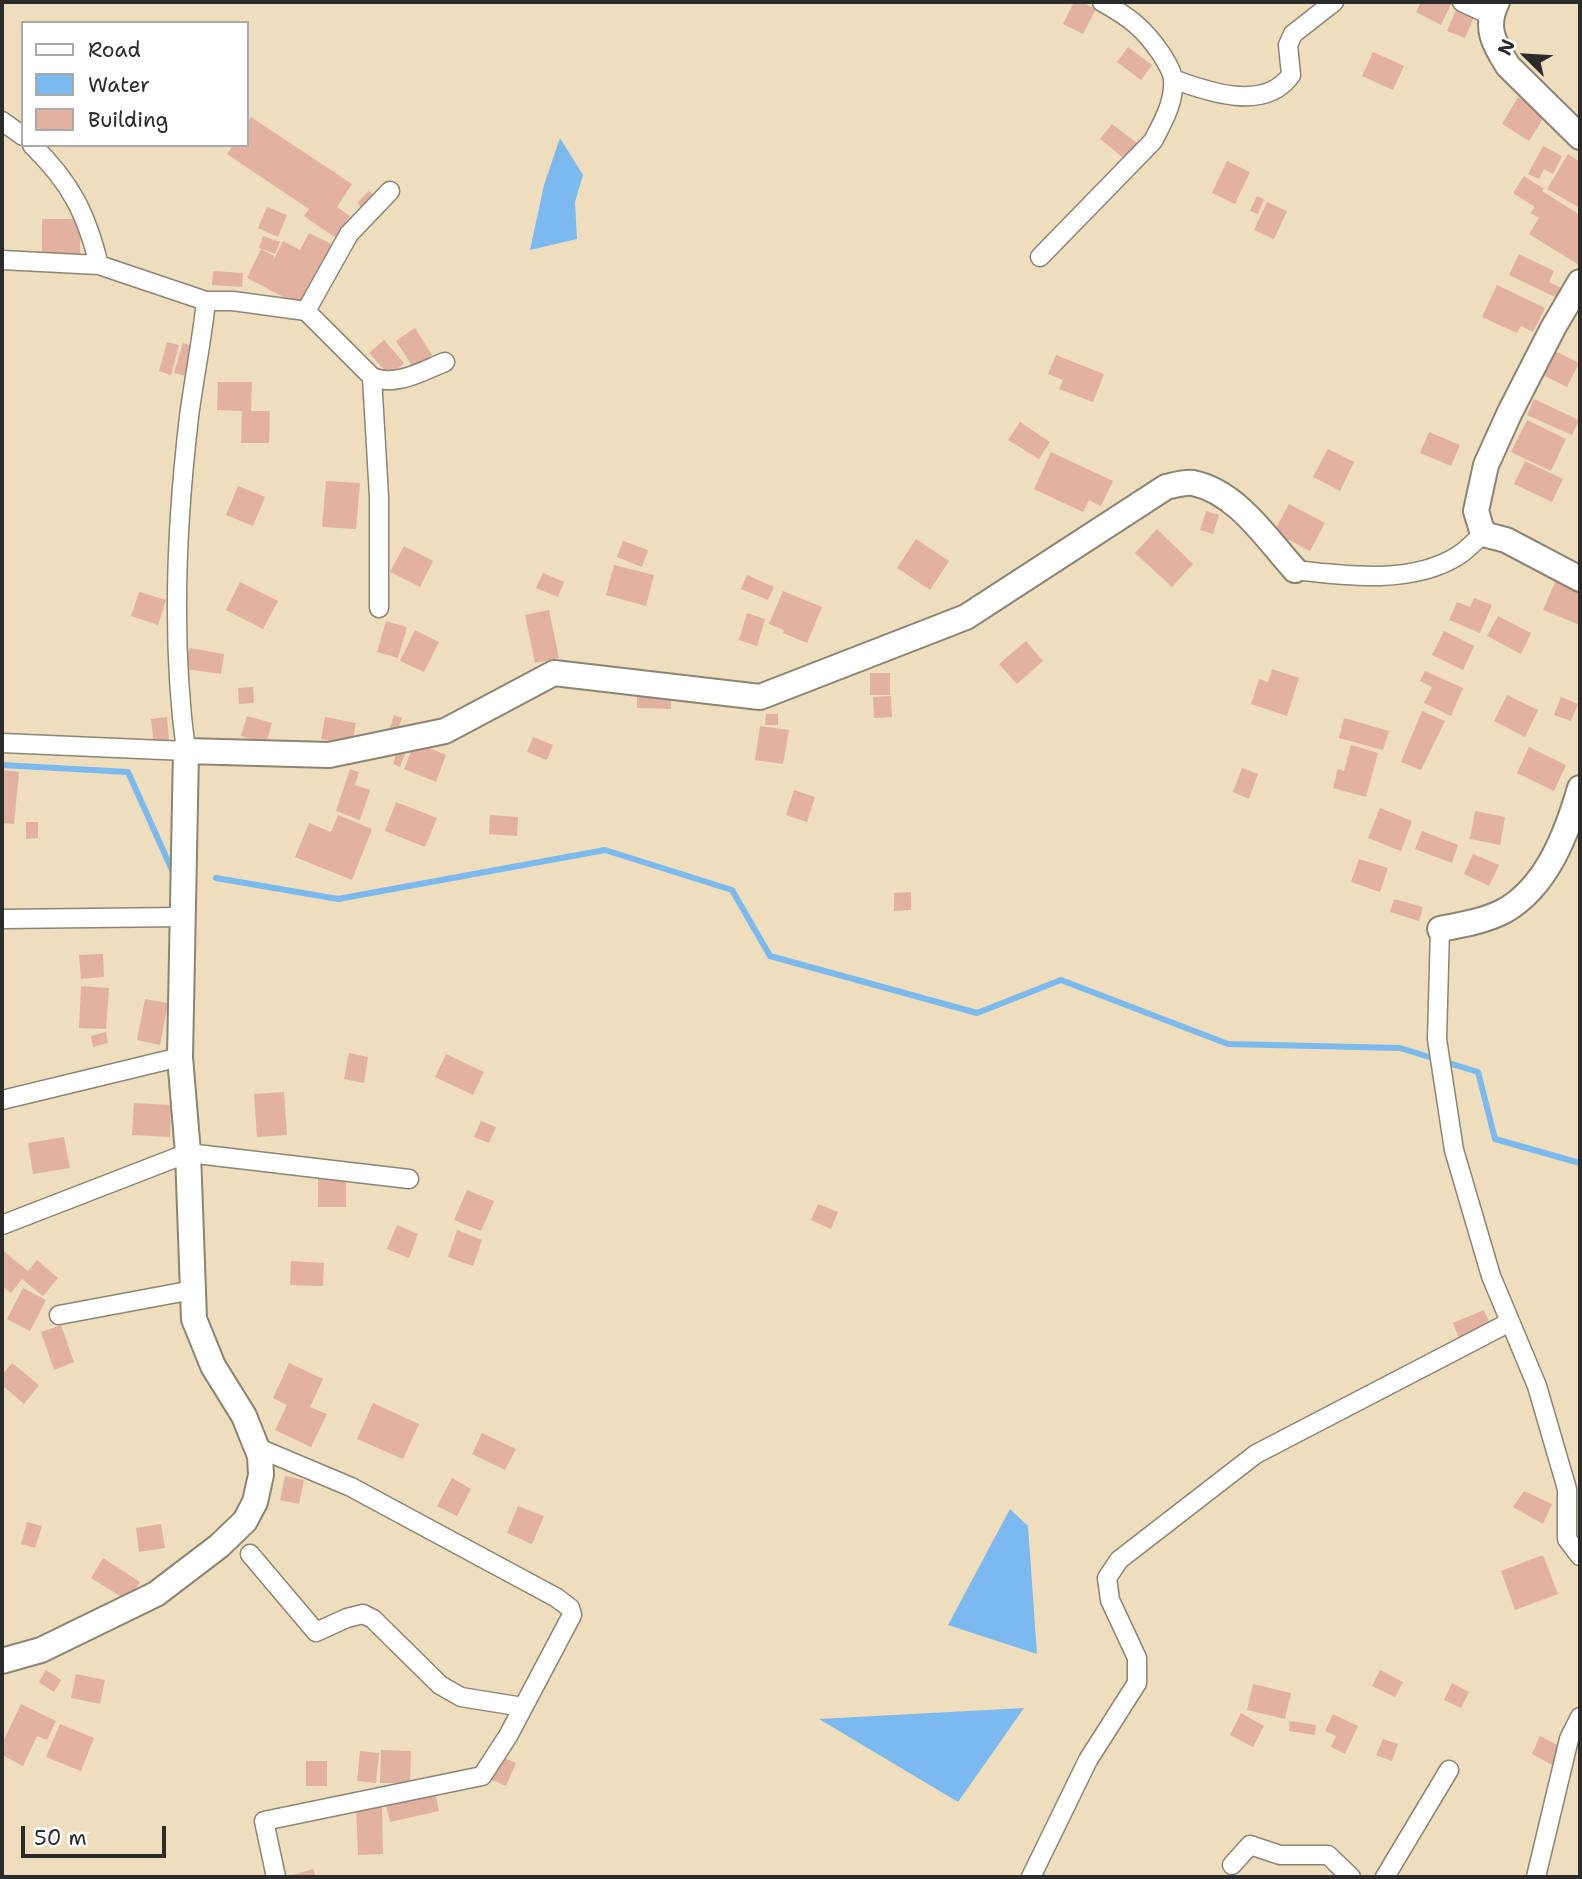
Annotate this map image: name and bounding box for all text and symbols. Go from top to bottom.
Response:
legend [21,21,248,147]
north arrow [1491,21,1561,91]
text: N [1492,35,1521,59]
text: Road [88,36,141,64]
text: Water [88,71,150,99]
text: Building [88,106,168,134]
scale bar [24,1812,170,1856]
text: 50 m [34,1824,87,1852]

